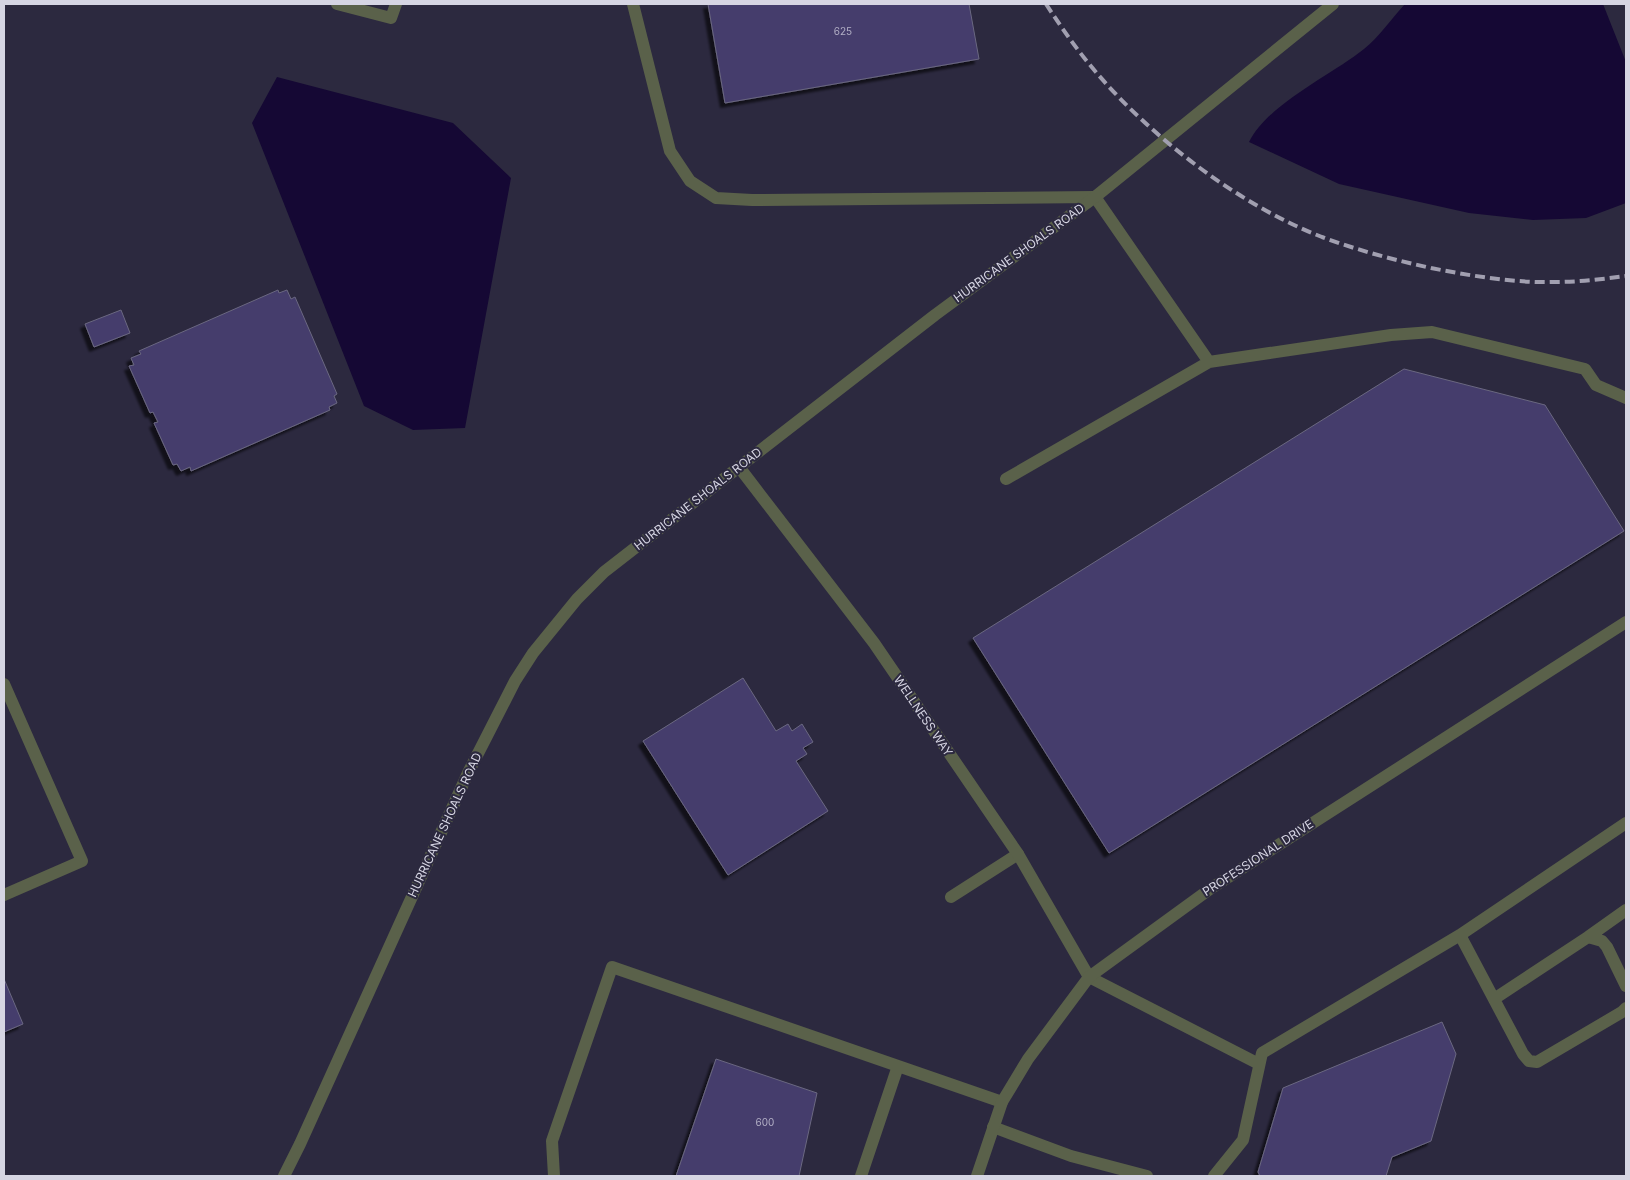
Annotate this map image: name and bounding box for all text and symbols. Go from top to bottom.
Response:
house number: 625 [834,25,852,37]
street label: HURRICANE SHOALS ROAD [950,200,1087,305]
street label: HURRICANE SHOALS ROAD [631,444,765,553]
street label: WELLNESS WAY [891,672,956,759]
street label: HURRICANE SHOALS ROAD [404,750,485,900]
street label: PROFESSIONAL DRIVE [1199,816,1316,899]
house number: 600 [756,1116,774,1128]

